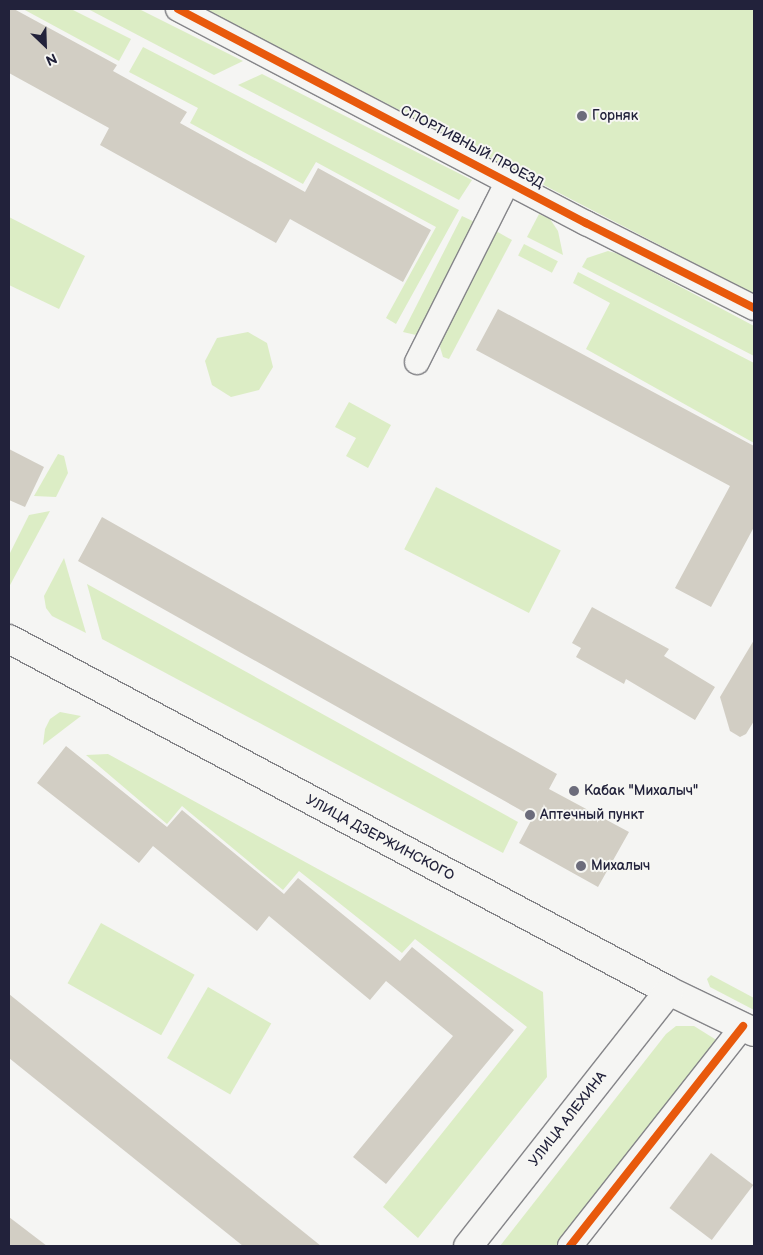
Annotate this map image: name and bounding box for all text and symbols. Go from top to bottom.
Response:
north arrow [20,20,70,70]
text: N [43,49,60,69]
street label: СПОРТИВНЫЙ ПРОЕЗД [397,102,547,192]
place label: Горняк [592,108,638,124]
marker: Горняк [576,110,588,122]
place label: Кабак "Михалыч" [584,783,698,799]
marker: Кабак "Михалыч" [568,785,580,797]
street label: УЛИЦА ДЗЕРЖИНСКОГО [303,792,457,884]
place label: Аптечный пункт [540,807,644,823]
marker: Аптечный пункт [524,809,536,821]
place label: Михалыч [591,858,650,874]
marker: Михалыч [575,860,587,872]
street label: УЛИЦА АЛЕХИНА [526,1068,610,1170]

